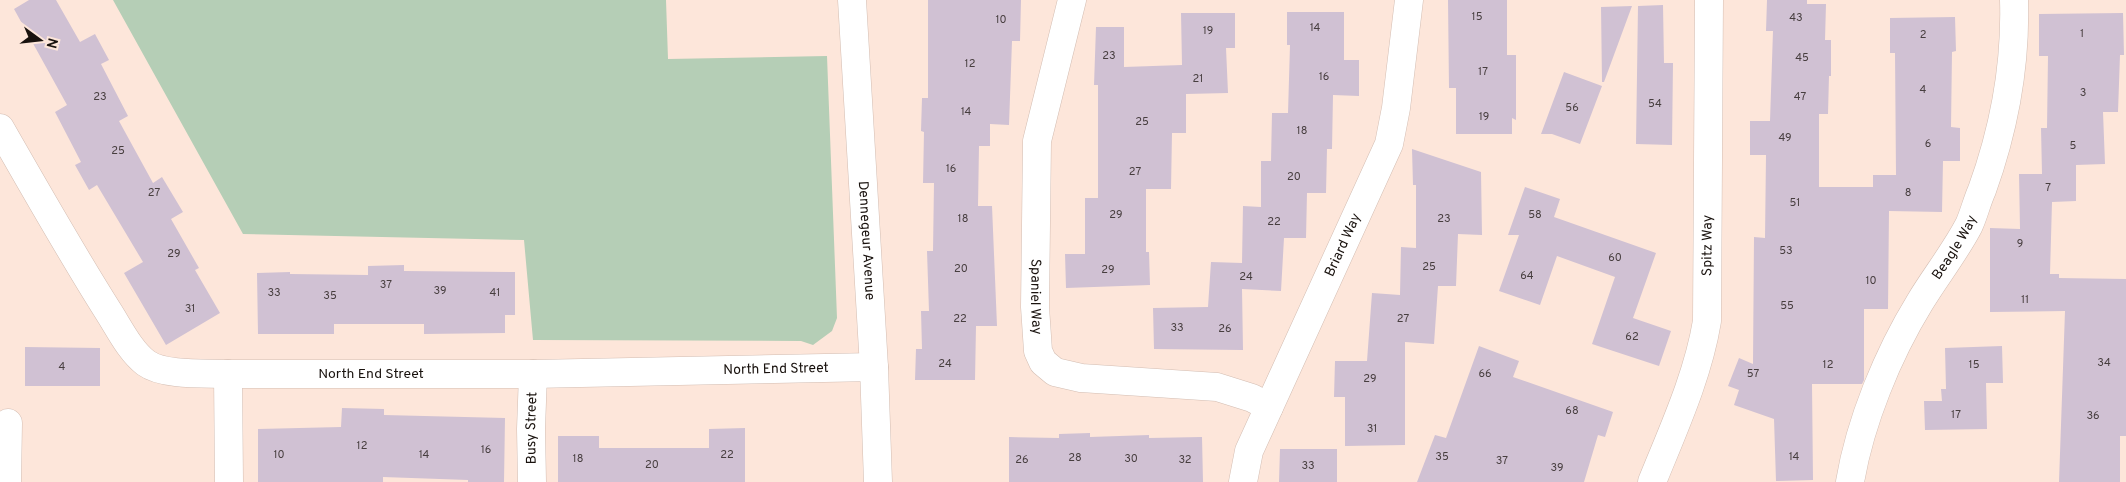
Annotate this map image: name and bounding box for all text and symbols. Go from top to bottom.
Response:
house number: 15 [1472,10,1483,24]
house number: 43 [1789,11,1803,25]
house number: 10 [995,13,1007,27]
north arrow [15,15,65,65]
house number: 14 [1310,21,1321,35]
house number: 19 [1203,24,1213,38]
house number: 1 [2080,27,2084,41]
house number: 2 [1920,28,1926,42]
text: N [42,36,61,50]
house number: 23 [1102,49,1116,63]
house number: 45 [1795,51,1809,65]
house number: 12 [965,57,975,71]
house number: 17 [1478,65,1488,79]
house number: 16 [1319,70,1329,84]
house number: 21 [1193,72,1203,86]
house number: 4 [1920,83,1927,97]
house number: 3 [2080,86,2086,100]
house number: 23 [93,90,107,104]
house number: 47 [1794,90,1806,104]
house number: 54 [1648,97,1662,111]
house number: 56 [1565,101,1579,115]
house number: 14 [961,105,972,119]
house number: 19 [1479,110,1489,124]
house number: 25 [1135,115,1149,129]
house number: 18 [1297,124,1307,138]
house number: 49 [1778,131,1792,145]
house number: 6 [1925,137,1931,151]
house number: 5 [2070,139,2077,153]
house number: 25 [111,144,125,158]
house number: 16 [946,162,956,176]
house number: 27 [1129,165,1141,179]
house number: 20 [1287,170,1301,184]
street label: Dennegeur Avenue [854,180,878,301]
house number: 7 [2045,181,2051,195]
house number: 27 [148,186,160,200]
house number: 8 [1905,186,1911,200]
house number: 51 [1790,196,1800,210]
house number: 29 [1109,208,1123,222]
house number: 58 [1528,208,1542,222]
street label: Briard Way [1321,211,1365,279]
house number: 18 [958,212,968,226]
house number: 23 [1437,212,1451,226]
street label: Beagle Way [1928,213,1981,283]
house number: 22 [1267,215,1281,229]
street label: Spitz Way [1699,215,1716,276]
house number: 9 [2017,237,2023,251]
house number: 53 [1779,244,1793,258]
house number: 29 [167,247,181,261]
house number: 60 [1608,251,1622,265]
street label: Spaniel Way [1026,259,1045,335]
house number: 25 [1422,260,1436,274]
house number: 20 [954,262,968,276]
house number: 29 [1101,263,1115,277]
house number: 64 [1520,269,1534,283]
house number: 24 [1239,270,1253,284]
house number: 10 [1865,274,1877,288]
house number: 37 [380,278,392,292]
house number: 39 [434,284,446,298]
house number: 33 [267,286,281,300]
house number: 41 [490,286,500,300]
house number: 35 [323,289,337,303]
house number: 11 [2021,293,2029,307]
house number: 55 [1780,299,1794,313]
house number: 31 [185,302,195,316]
house number: 22 [953,312,967,326]
house number: 27 [1397,312,1409,326]
house number: 33 [1170,321,1184,335]
house number: 26 [1218,322,1232,336]
house number: 62 [1625,330,1639,344]
house number: 34 [2097,356,2111,370]
house number: 24 [938,357,952,371]
house number: 12 [1823,358,1833,372]
house number: 15 [1969,358,1980,372]
street label: North End Street [723,359,829,379]
house number: 4 [59,360,66,374]
street label: North End Street [318,366,424,383]
house number: 66 [1478,367,1492,381]
house number: 57 [1747,367,1759,381]
house number: 29 [1363,372,1377,386]
street label: Busy Street [522,391,541,465]
house number: 68 [1565,404,1579,418]
house number: 17 [1951,408,1961,422]
house number: 36 [2086,409,2100,423]
house number: 31 [1367,422,1377,436]
house number: 12 [357,439,367,453]
house number: 16 [481,443,491,457]
house number: 10 [273,448,285,462]
house number: 14 [419,448,430,462]
house number: 22 [720,448,734,462]
house number: 35 [1435,450,1449,464]
house number: 14 [1789,450,1800,464]
house number: 28 [1068,451,1082,465]
house number: 18 [573,452,583,466]
house number: 30 [1124,452,1138,466]
house number: 26 [1015,453,1029,467]
house number: 32 [1178,453,1192,467]
house number: 37 [1496,454,1508,468]
house number: 20 [645,458,659,472]
house number: 33 [1301,459,1315,473]
house number: 39 [1551,461,1563,475]

